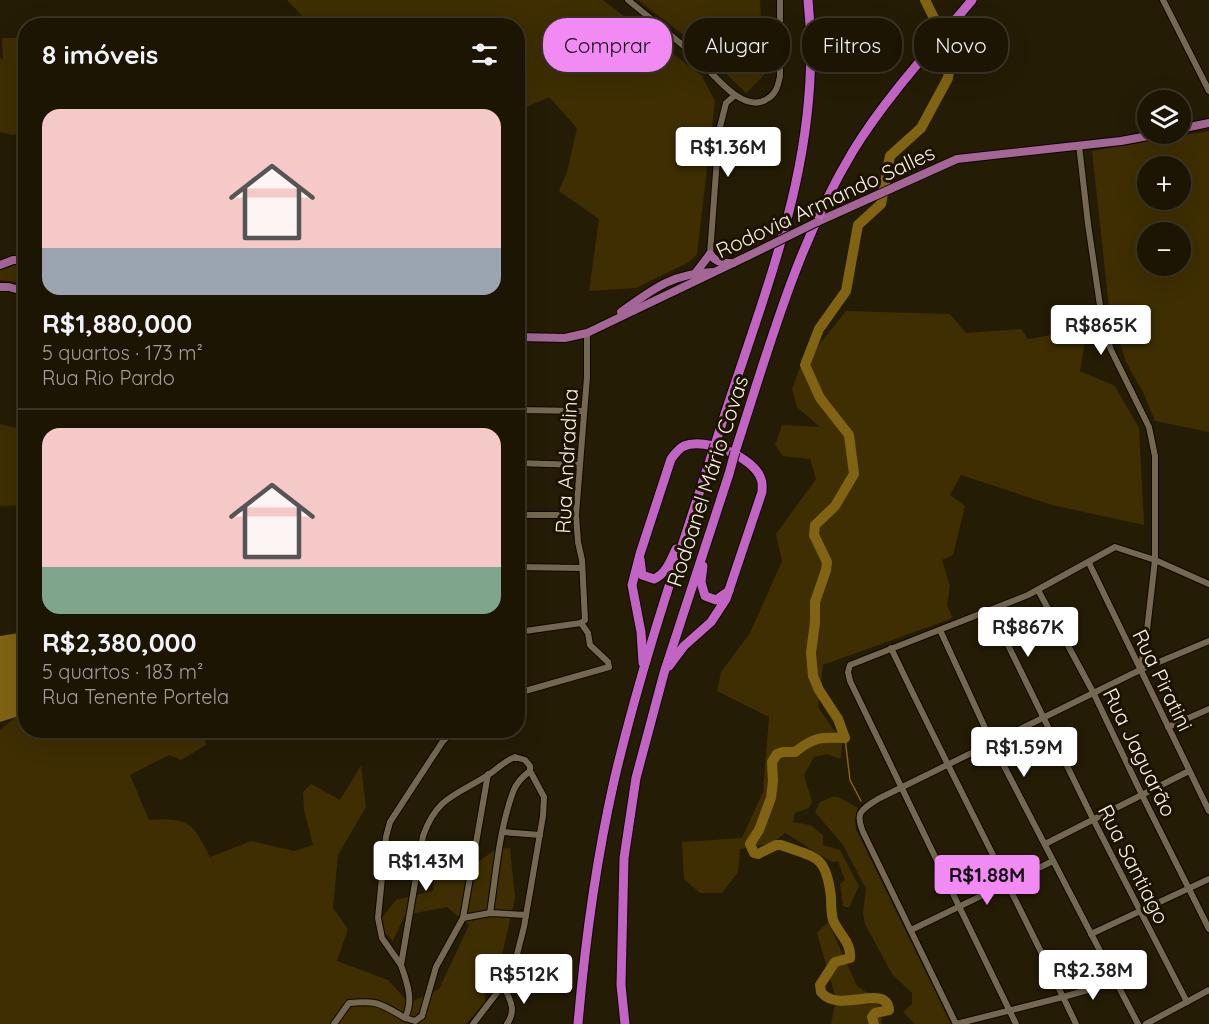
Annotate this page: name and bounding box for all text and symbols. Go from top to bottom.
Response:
chip: Comprar [543,18,672,72]
chip: Alugar [684,18,790,72]
chip: Filtros [802,18,902,72]
chip: Novo [914,18,1008,72]
text: 8 imóveis [42,38,158,71]
icon: filters [468,38,501,71]
map controls [1137,90,1191,276]
button: layers [1137,90,1191,144]
pin: R$1.36M [673,127,783,178]
text: R$1.36M [690,134,766,159]
street label: Rodovia Armando Salles [711,139,939,263]
icon: home [218,148,326,256]
button: + [1137,156,1191,210]
button: − [1137,222,1191,276]
pin: R$865K [1052,305,1150,356]
text: R$1,880,000 [42,307,192,340]
text: R$865K [1065,312,1137,337]
text: 5 quartos · 173 m² [42,340,203,365]
text: Rua Rio Pardo [42,365,175,390]
street label: Rodoanel Mário Covas [661,372,753,590]
street label: Rua Andradina [549,388,583,534]
icon: home [218,467,326,575]
pin: R$867K [979,607,1077,658]
text: R$867K [992,614,1064,639]
street label: Rua Piratini [1127,625,1199,735]
text: R$2,380,000 [42,626,197,659]
text: 5 quartos · 183 m² [42,659,203,684]
street label: Rua Jaguarão [1098,683,1182,821]
text: Rua Tenente Portela [42,684,229,709]
pin: R$1.59M [969,727,1079,778]
text: R$1.59M [985,734,1063,759]
street label: Rua Santiago [1093,800,1175,928]
pin: R$1.43M [371,841,481,892]
text: R$1.43M [388,848,464,873]
pin: R$1.88M [932,855,1042,906]
text: R$1.88M [949,862,1025,887]
pin: R$2.38M [1038,950,1148,1001]
pin: R$512K [475,954,573,1005]
text: R$2.38M [1053,957,1133,982]
text: R$512K [489,961,559,986]

